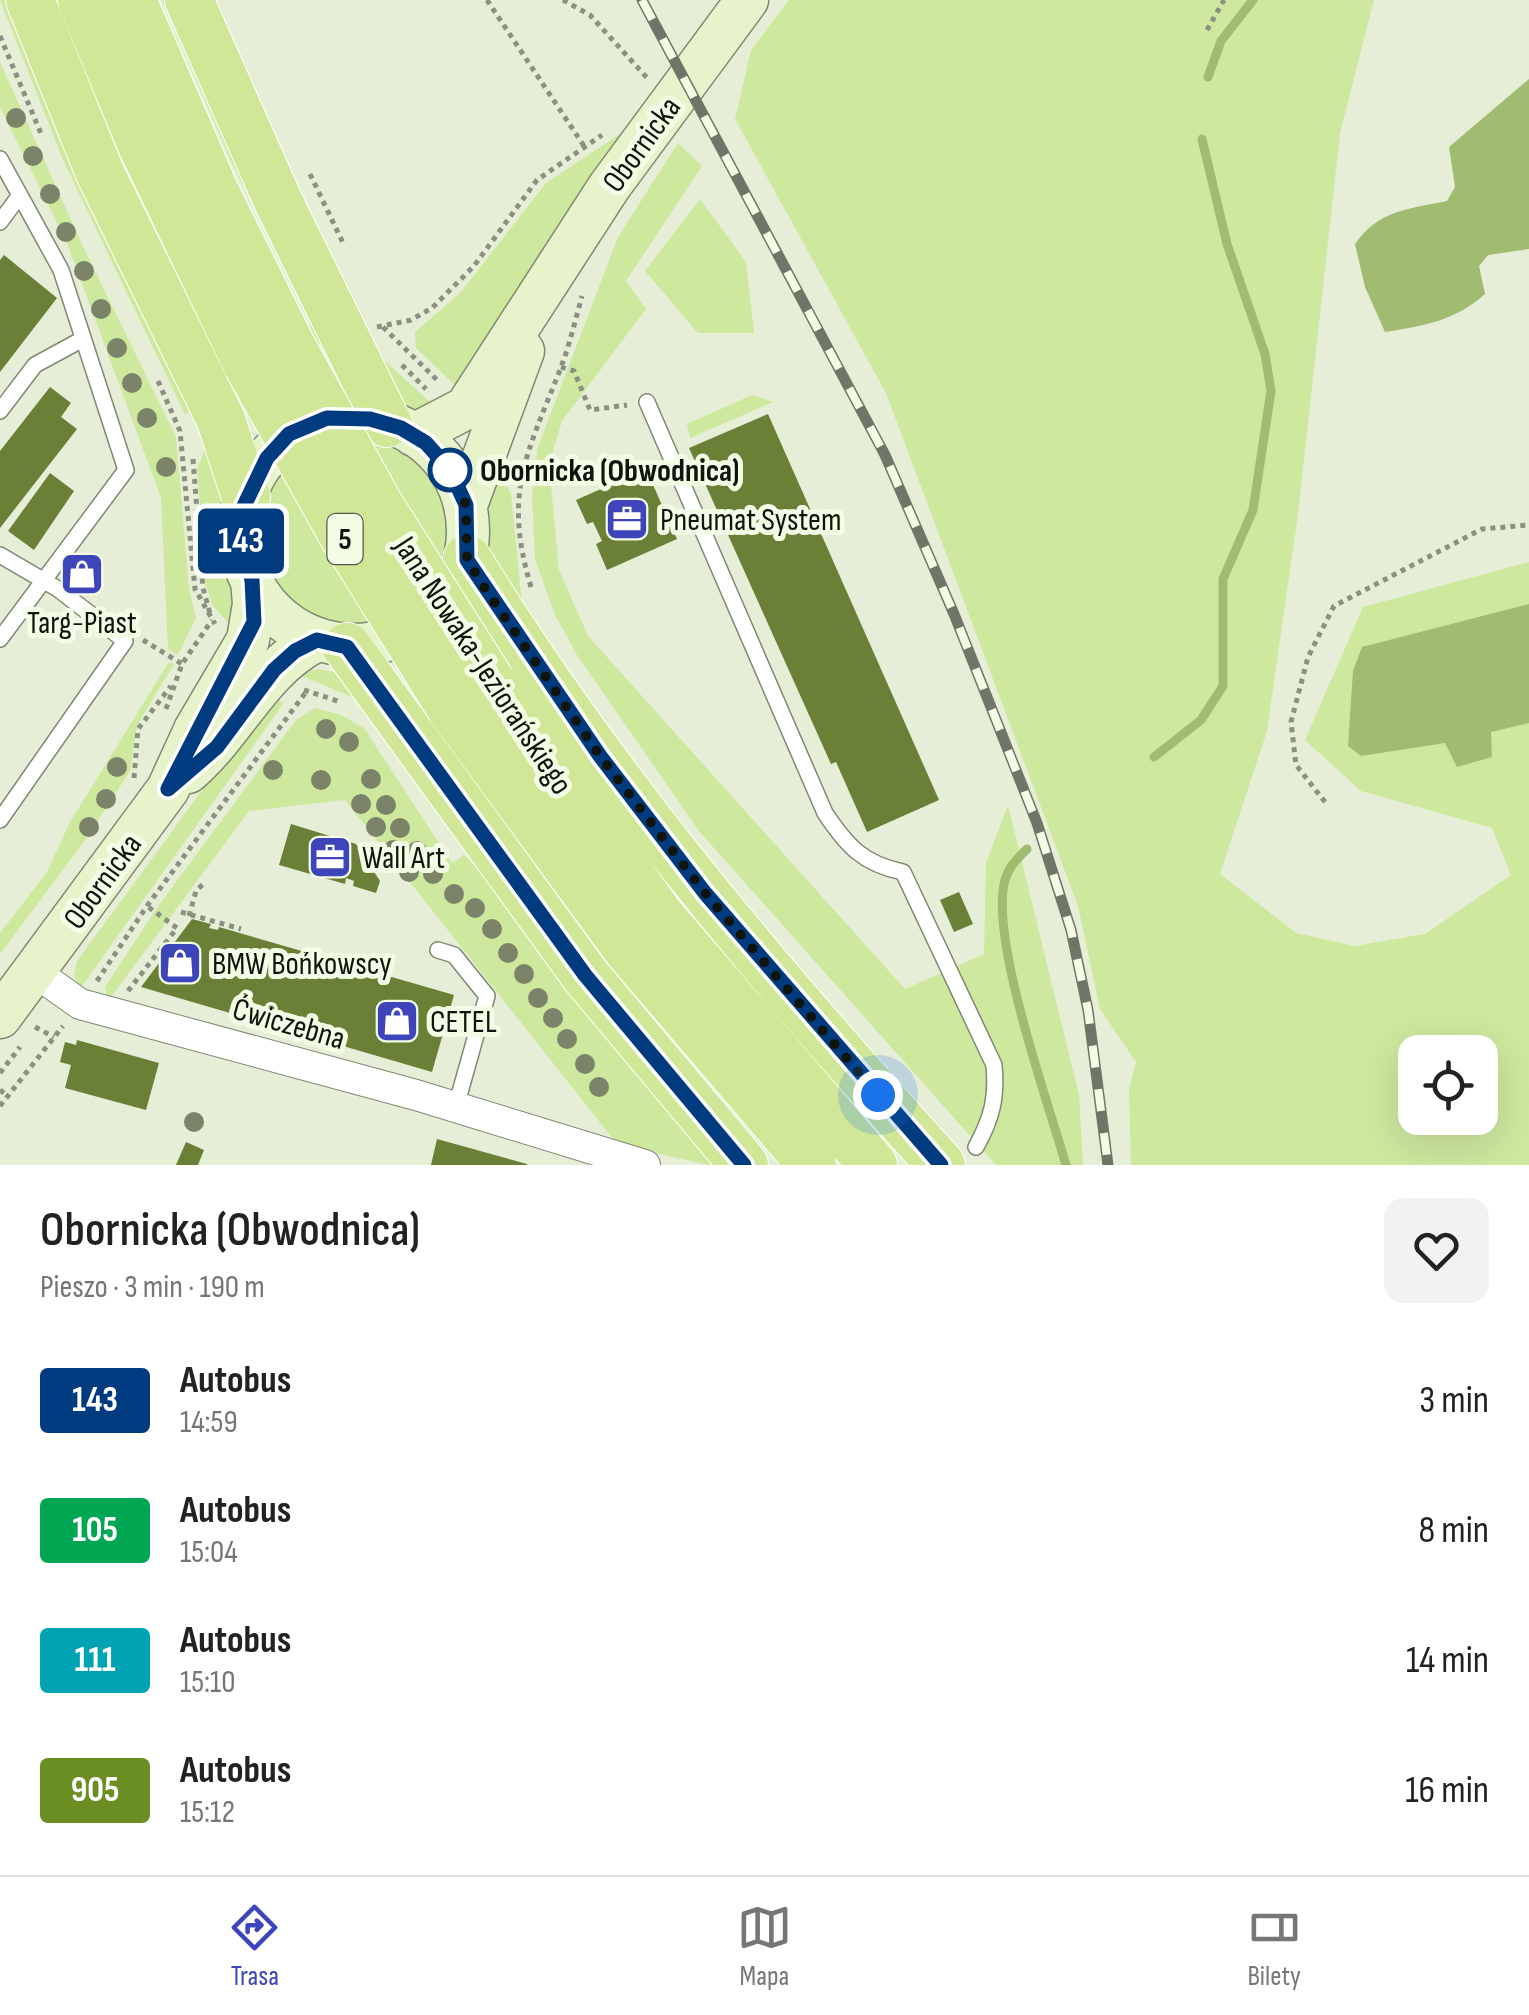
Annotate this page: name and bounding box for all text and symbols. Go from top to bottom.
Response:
street label: Obornicka [595,90,690,200]
marker: Obornicka (Obwodnica) [429,449,471,491]
place label: Obornicka (Obwodnica) [480,452,739,491]
office icon: Pneumat System [604,496,650,542]
place label: Pneumat System [660,501,842,540]
line badge: 143 [184,508,298,574]
road number: 5 [328,514,362,564]
text: 143 [218,520,264,563]
street label: Jana Nowaka-Jeziorańskiego [384,529,581,802]
shop icon: Targ-Piast [59,551,105,597]
place label: Targ-Piast [27,604,137,643]
street label: Obornicka [56,827,151,937]
office icon: Wall Art [307,834,353,880]
place label: Wall Art [362,839,445,878]
shop icon: BMW Bońkowscy [157,940,203,986]
place label: BMW Bońkowscy [212,945,392,984]
street label: Ćwiczebna [228,990,349,1059]
shop icon: CETEL [374,998,420,1044]
place label: CETEL [430,1003,497,1042]
map controls [1398,1035,1498,1135]
button: locate [1398,1035,1498,1135]
your location [853,1070,903,1120]
button: heart [1384,1198,1489,1303]
text: Obornicka (Obwodnica) [40,1202,420,1259]
text: Pieszo · 3 min · 190 m [40,1268,265,1307]
text: Autobus [180,1358,291,1403]
text: 3 min [1419,1378,1489,1423]
text: 143 [72,1379,118,1422]
text: 14:59 [180,1403,238,1442]
text: Autobus [180,1488,291,1533]
text: 8 min [1419,1508,1489,1553]
text: 105 [72,1509,118,1552]
text: 15:04 [180,1533,238,1572]
text: Autobus [180,1618,291,1663]
text: 14 min [1406,1638,1489,1683]
text: 111 [74,1639,116,1682]
text: 15:10 [180,1663,236,1702]
text: Autobus [180,1748,291,1793]
text: 16 min [1405,1768,1489,1813]
text: 905 [71,1769,119,1812]
text: 15:12 [180,1793,235,1832]
tab: Trasa [227,1900,282,1993]
tab: Mapa [737,1900,792,1993]
tab: Bilety [1247,1900,1302,1993]

